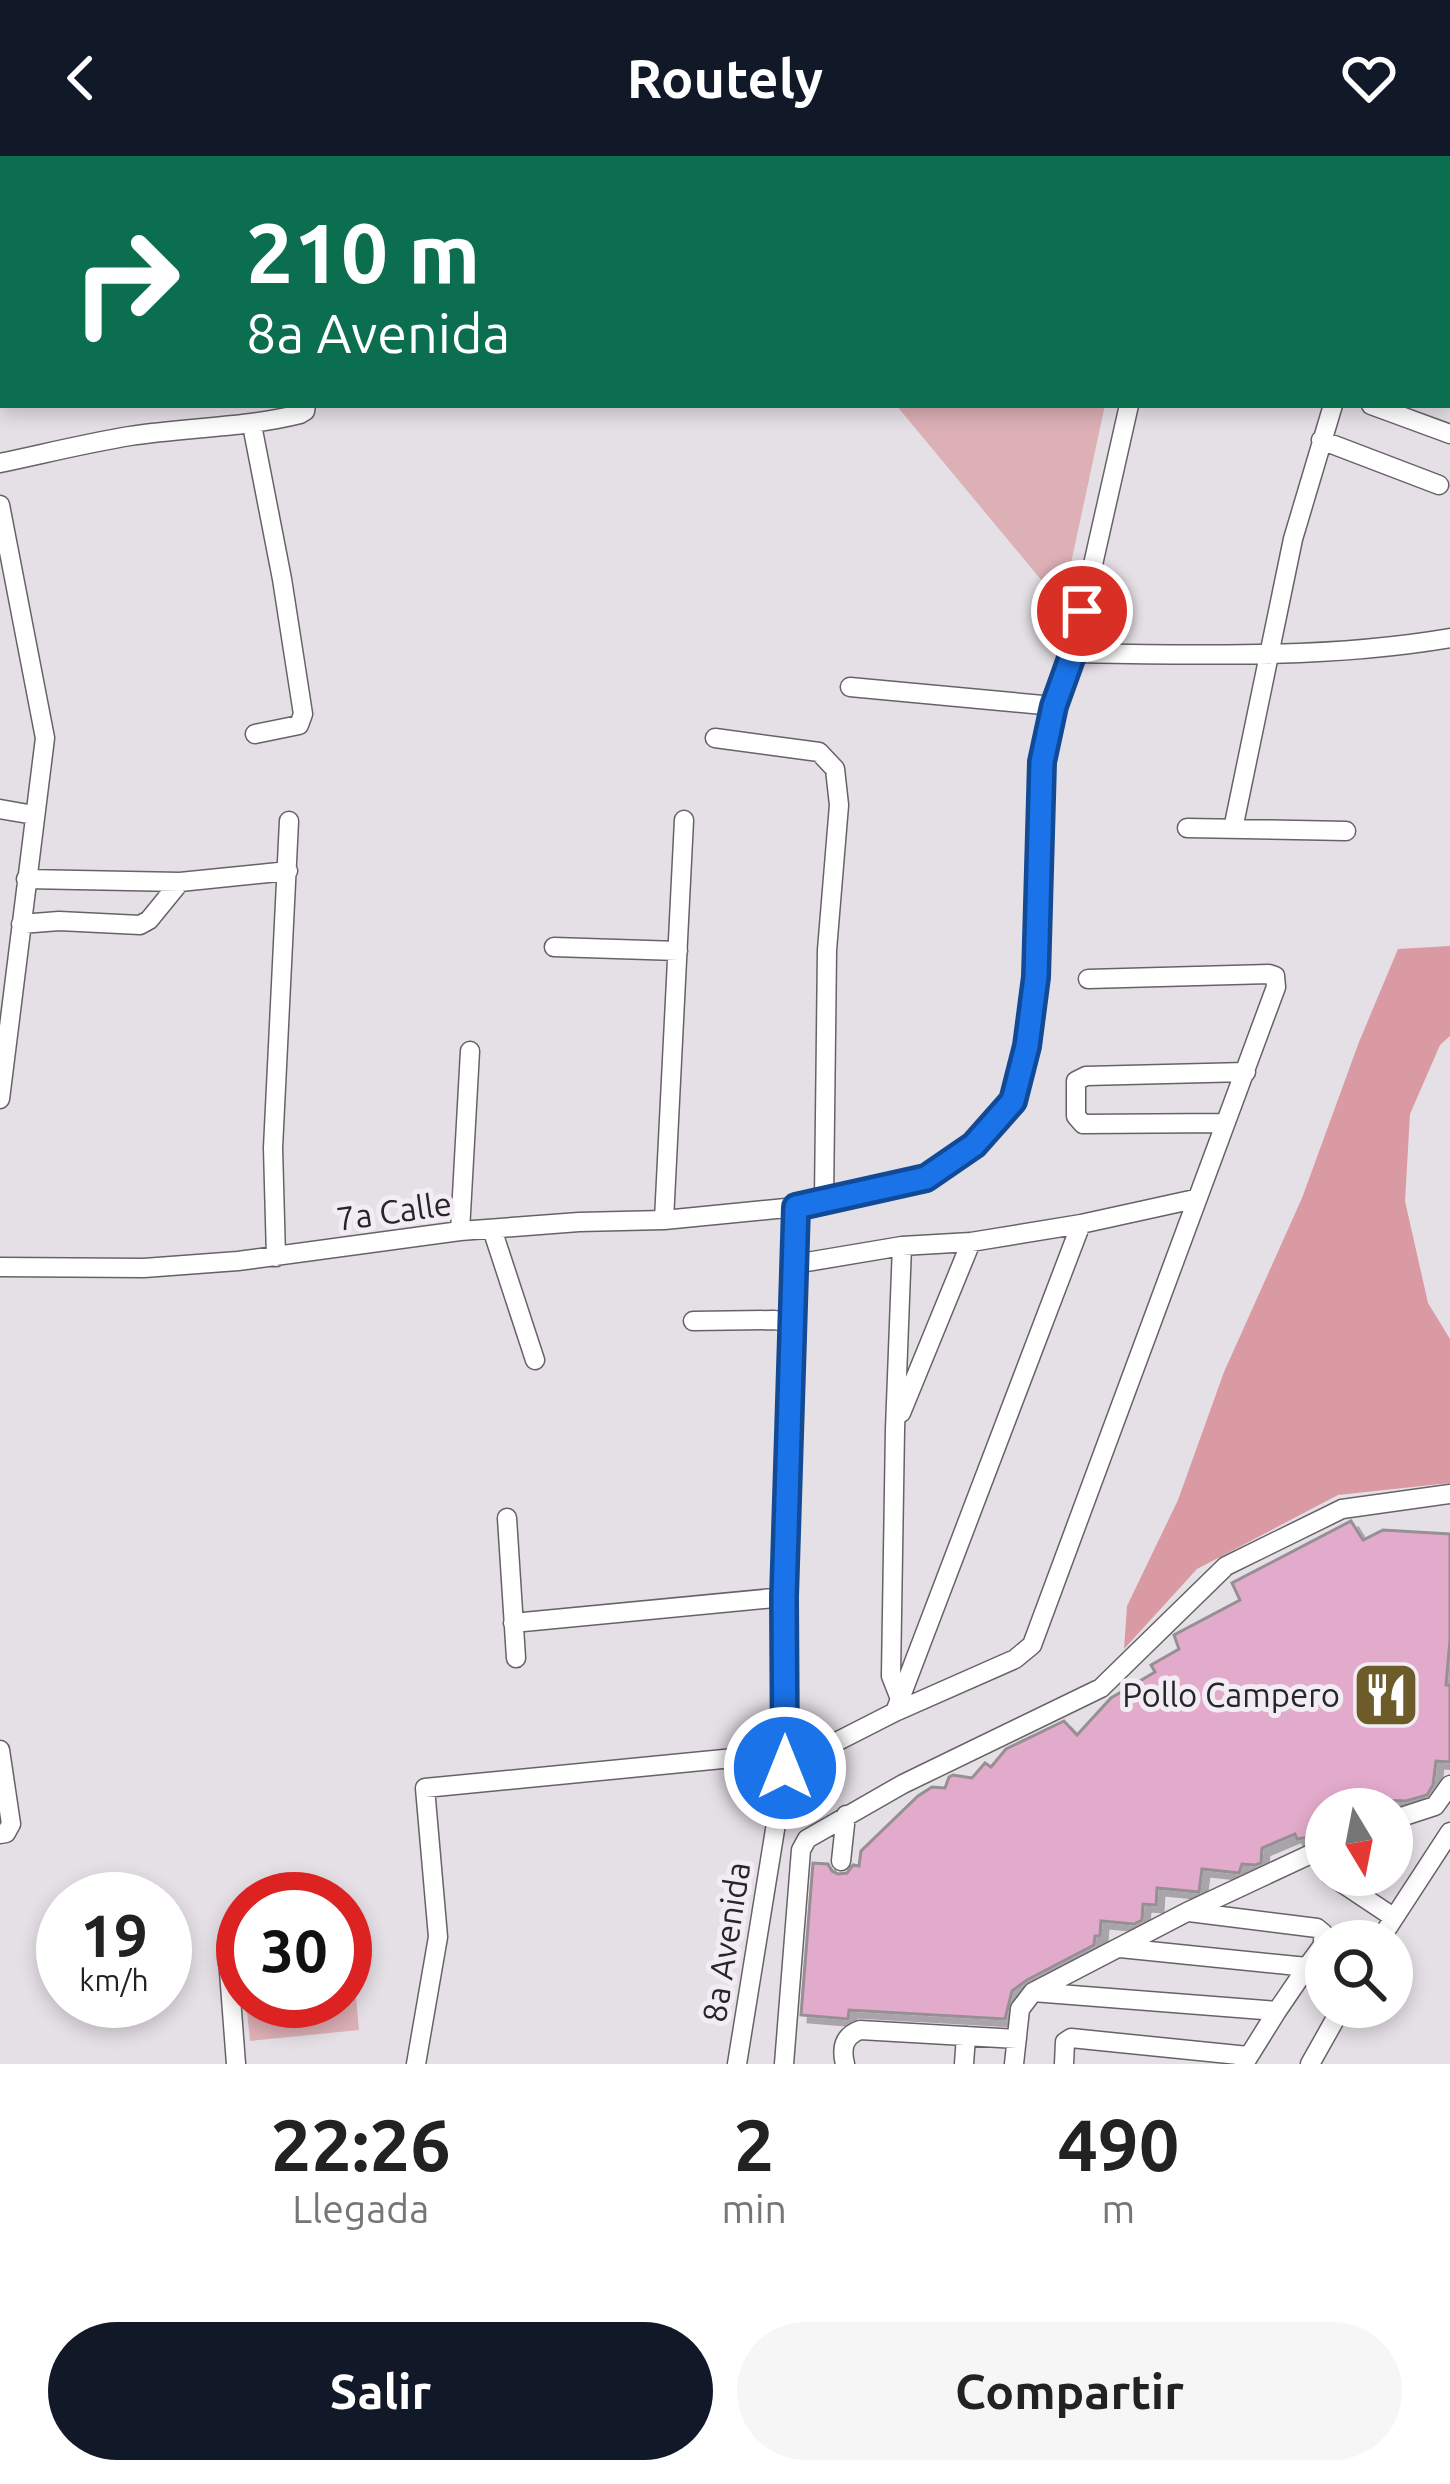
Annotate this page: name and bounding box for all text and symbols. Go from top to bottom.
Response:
icon: back [48,45,114,111]
icon: heart [1336,45,1402,111]
text: Routely [627,48,823,108]
icon: right [48,204,204,360]
text: 210 m [246,205,480,299]
text: 8a Avenida [246,303,510,363]
pin [1031,560,1133,662]
icon: arrive [1049,578,1115,644]
street label: 7a Calle [334,1184,454,1237]
restaurant icon: Pollo Campero [1351,1660,1421,1730]
place label: Pollo Campero [1122,1676,1340,1713]
position arrow [722,1705,848,1831]
north arrow [1305,1788,1413,1896]
map controls [1305,1788,1413,2028]
street label: 8a Avenida [695,1859,756,2025]
speed limit sign: 30 [216,1872,372,2028]
text: 19 [80,1901,148,1968]
button: search [1305,1920,1413,2028]
text: km/h [79,1963,149,1997]
text: 22:26 [271,2104,451,2185]
text: 2 [734,2104,774,2185]
text: 490 [1057,2104,1179,2185]
text: Llegada [292,2187,429,2230]
text: min [721,2187,787,2230]
text: m [1102,2187,1135,2230]
button: Salir [48,2322,713,2460]
button: Compartir [737,2322,1402,2460]

